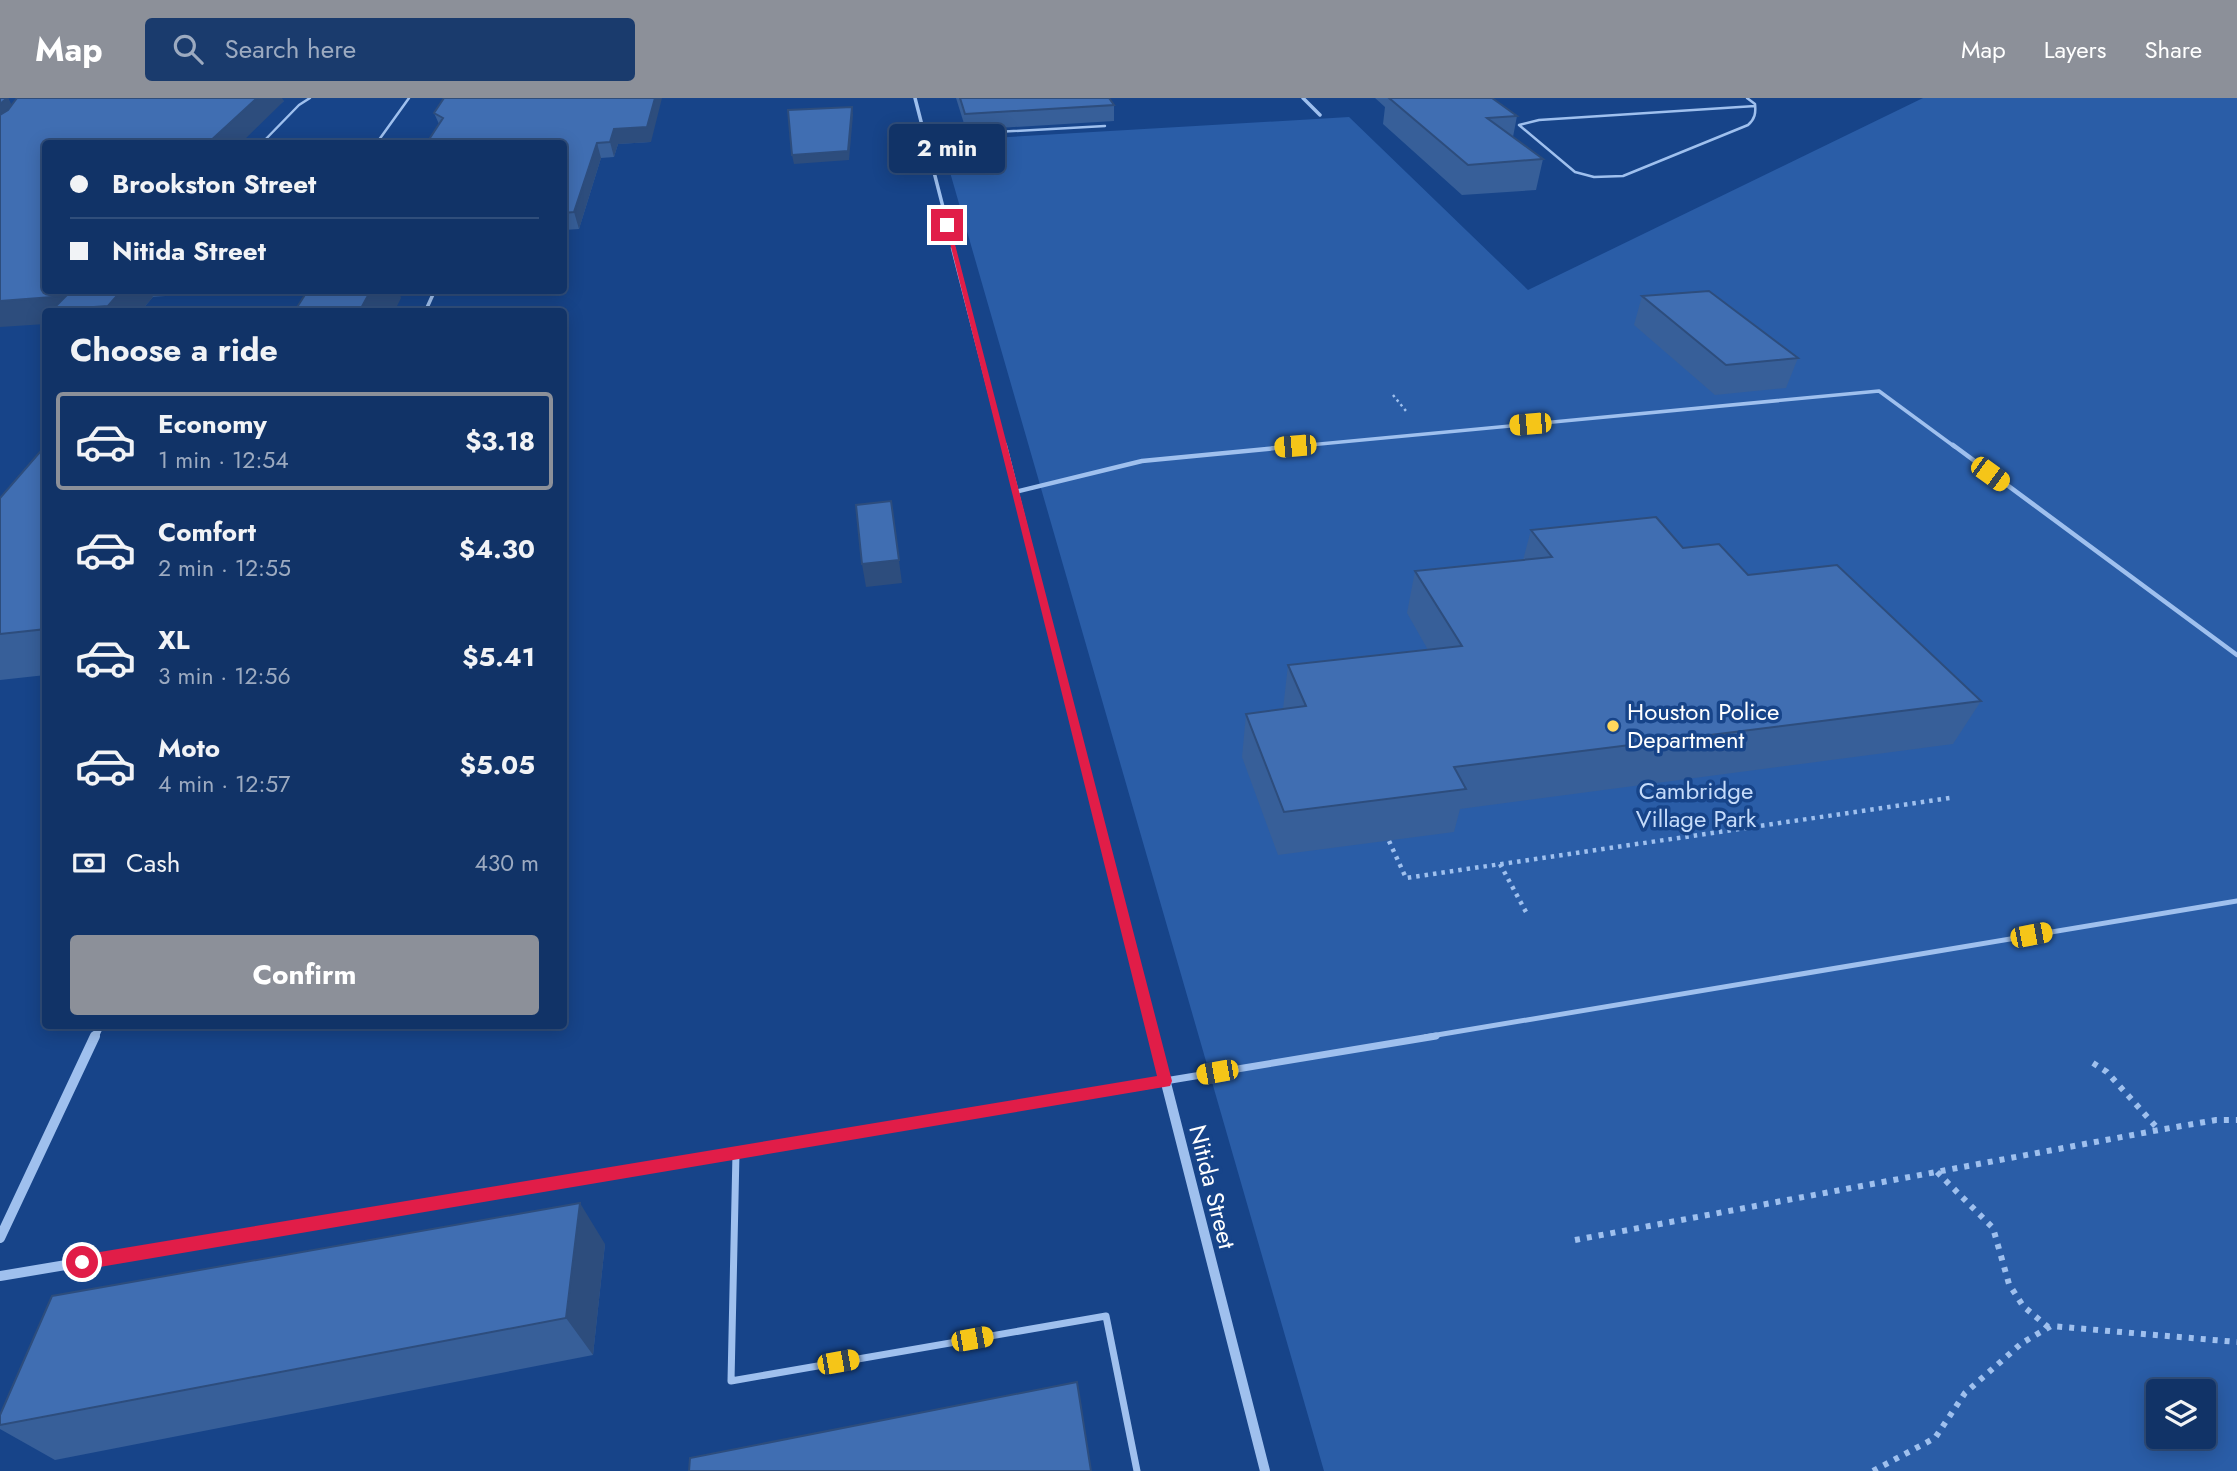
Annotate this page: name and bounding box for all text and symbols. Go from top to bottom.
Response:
search box [145,18,635,81]
text: Map [35,26,103,73]
icon: search [169,30,207,68]
text: Search here [225,30,356,68]
text: Map [1961,32,2006,67]
text: Layers [2044,32,2106,67]
text: Share [2144,32,2202,67]
callout: 2 min [889,123,1005,172]
text: 2 min [917,131,977,165]
text: Brookston Street [112,165,316,203]
route end [931,209,963,241]
text: Nitida Street [112,232,266,270]
text: Choose a ride [70,327,278,373]
text: Economy [158,405,267,443]
icon: car [74,410,137,473]
car [1509,412,1552,436]
text: $3.18 [465,422,535,460]
car [1274,434,1317,458]
text: 1 min · 12:54 [158,443,289,477]
car [1967,453,2014,495]
text: Comfort [158,513,256,551]
icon: car [74,518,137,581]
text: $4.30 [459,530,535,568]
text: 2 min · 12:55 [158,551,291,585]
text: XL [158,621,190,659]
icon: car [74,626,137,689]
text: $5.41 [462,638,535,676]
text: 3 min · 12:56 [158,659,291,693]
place label: Houston Police Department [1627,694,1779,757]
marker: Houston Police Department [1605,718,1621,734]
text: Moto [158,729,220,767]
icon: car [74,734,137,797]
text: $5.05 [460,746,535,784]
text: 4 min · 12:57 [158,767,290,801]
park label: Cambridge Village Park [1636,773,1757,836]
icon: cash [70,844,108,882]
text: Cash [126,844,180,882]
text: 430 m [474,846,539,880]
car [2009,921,2054,949]
button: Confirm [70,935,539,1015]
car [1195,1058,1240,1086]
street label: Nitida Street [1180,1121,1245,1253]
route start [66,1246,98,1278]
car [950,1325,995,1353]
car [816,1348,861,1376]
map controls [2146,1379,2216,1449]
button: layers [2146,1379,2216,1449]

